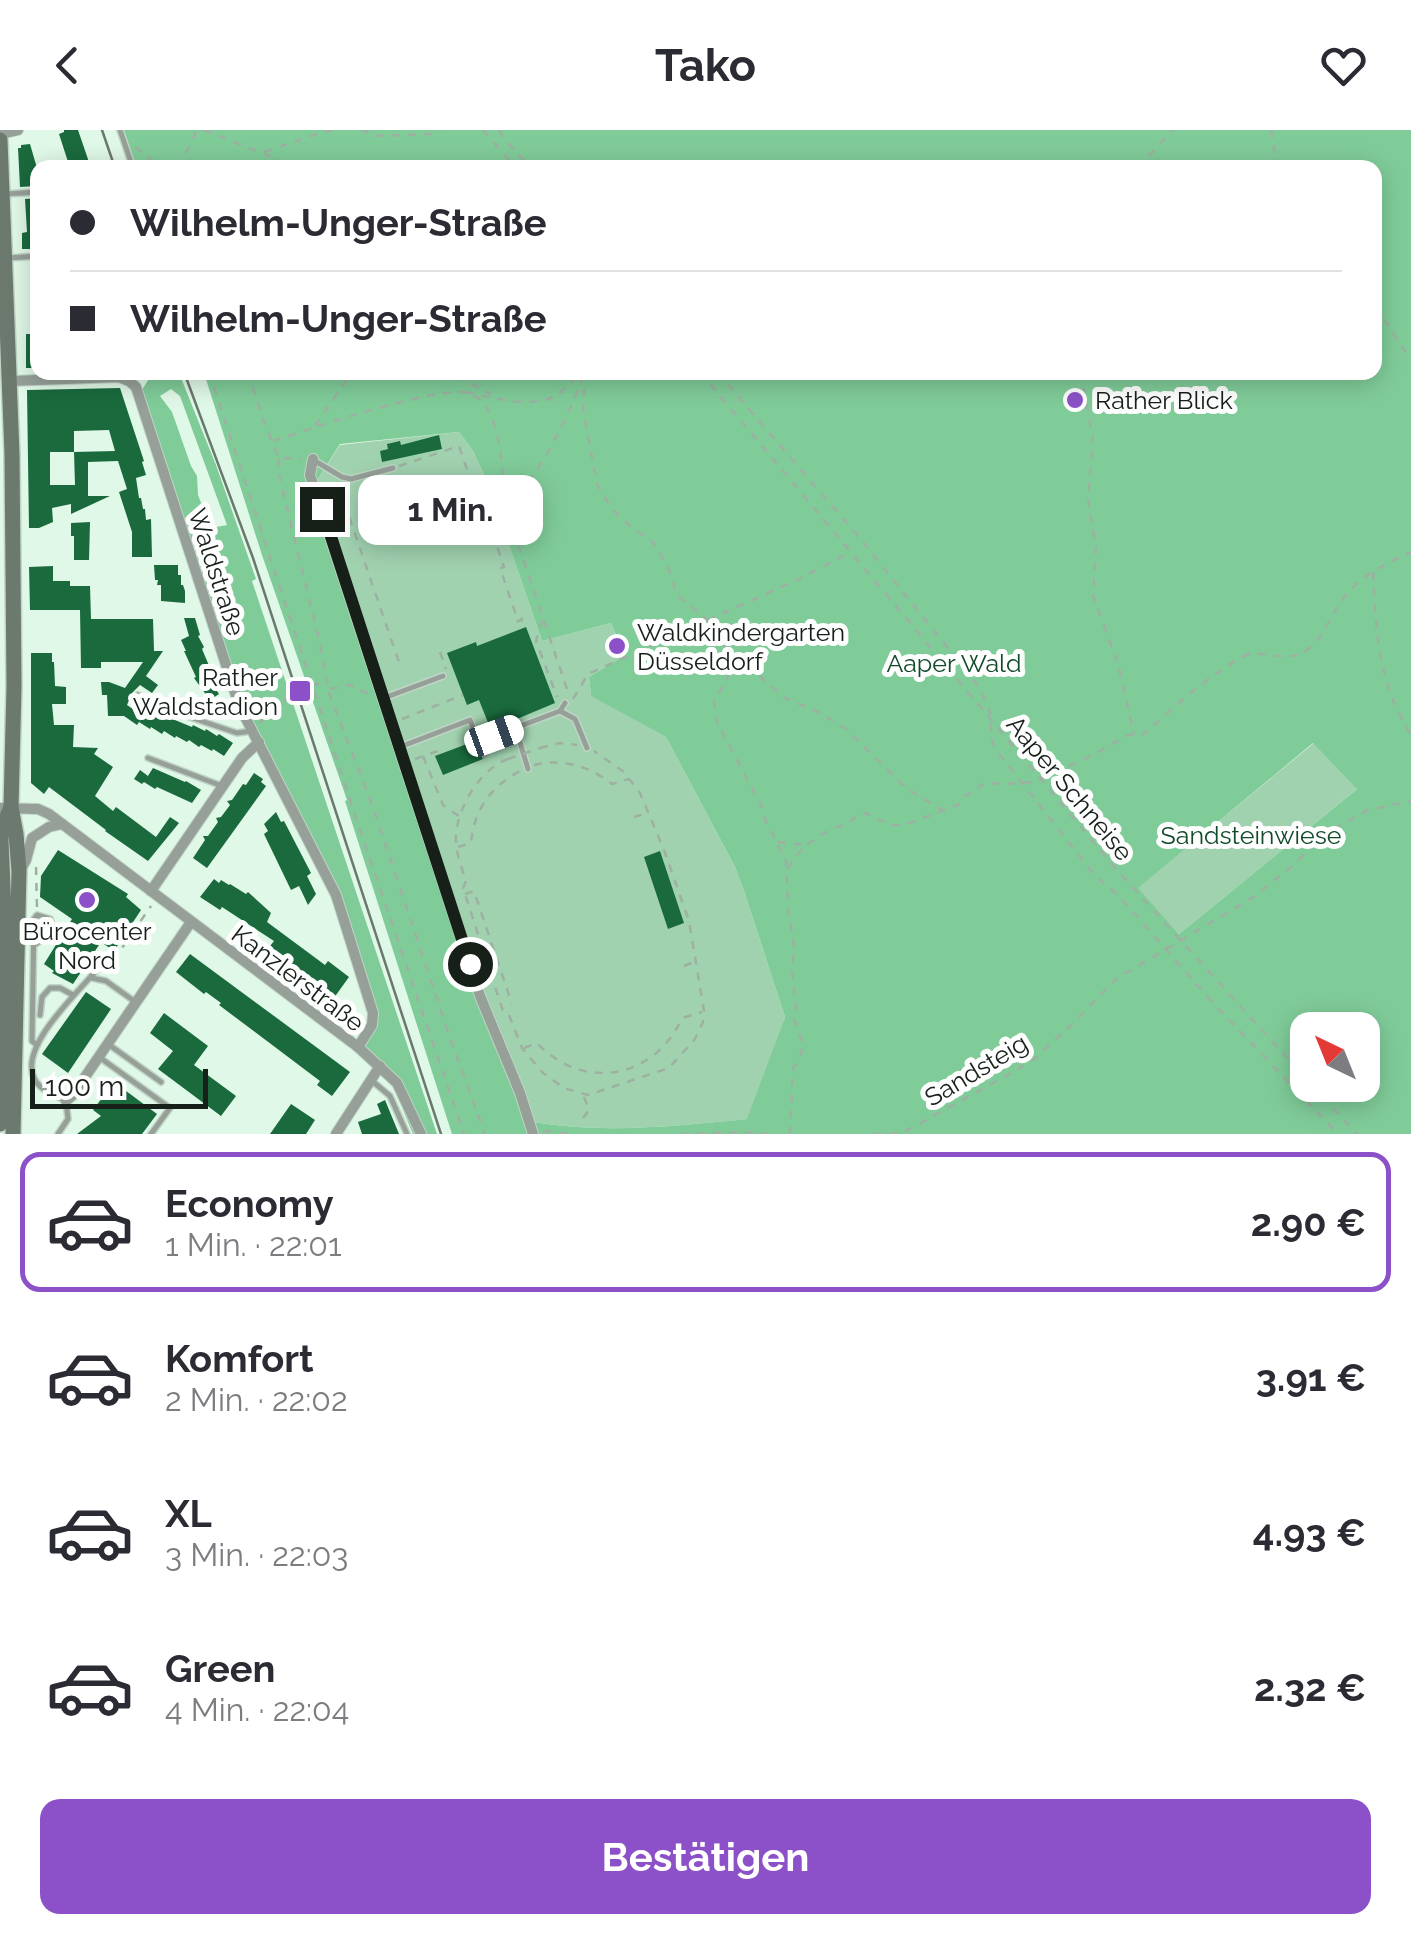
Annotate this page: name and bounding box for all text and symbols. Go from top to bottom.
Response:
icon: back [40,38,95,93]
icon: heart [1316,38,1371,93]
text: Tako [655,39,756,92]
text: Wilhelm-Unger-Straße [130,200,546,245]
text: Wilhelm-Unger-Straße [130,296,546,341]
place label: Rather Blick [1095,385,1233,415]
marker: Rather Blick [1064,389,1086,411]
callout: 1 Min. [357,474,542,544]
route end [300,487,345,532]
text: 1 Min. [408,491,493,528]
street label: Waldstraße [182,505,252,639]
place label: Waldkindergarten Düsseldorf [637,617,845,676]
marker: Waldkindergarten Düsseldorf [606,635,628,657]
park label: Aaper Wald [887,648,1021,678]
place label: Rather Waldstadion [133,662,278,721]
marker: Rather Waldstadion [287,678,313,704]
street label: Aaper Schneise [1001,709,1139,867]
car [461,712,527,760]
park label: Sandsteinwiese [1161,820,1341,850]
marker: Bürocenter Nord [76,889,98,911]
place label: Bürocenter Nord [22,916,152,975]
street label: Kanzlerstraße [226,918,370,1038]
route start [448,942,493,987]
north arrow [1290,1012,1380,1102]
map controls [1290,1012,1380,1102]
street label: Sandsteig [919,1028,1033,1112]
scale bar [30,1064,208,1108]
text: 100 m [45,1070,124,1103]
icon: car [45,1177,135,1267]
text: Economy [165,1181,334,1226]
text: 2.90 € [1251,1200,1366,1245]
text: 1 Min. · 22:01 [165,1226,342,1263]
icon: car [45,1332,135,1422]
text: Komfort [165,1336,314,1381]
text: 3.91 € [1256,1355,1366,1400]
text: 2 Min. · 22:02 [165,1381,348,1418]
icon: car [45,1487,135,1577]
text: XL [165,1491,212,1536]
text: 4.93 € [1253,1510,1366,1555]
text: 3 Min. · 22:03 [165,1536,348,1573]
icon: car [45,1642,135,1732]
text: Green [165,1646,275,1691]
text: 2.32 € [1254,1665,1366,1710]
text: 4 Min. · 22:04 [165,1691,349,1728]
button: Bestätigen [40,1799,1371,1914]

